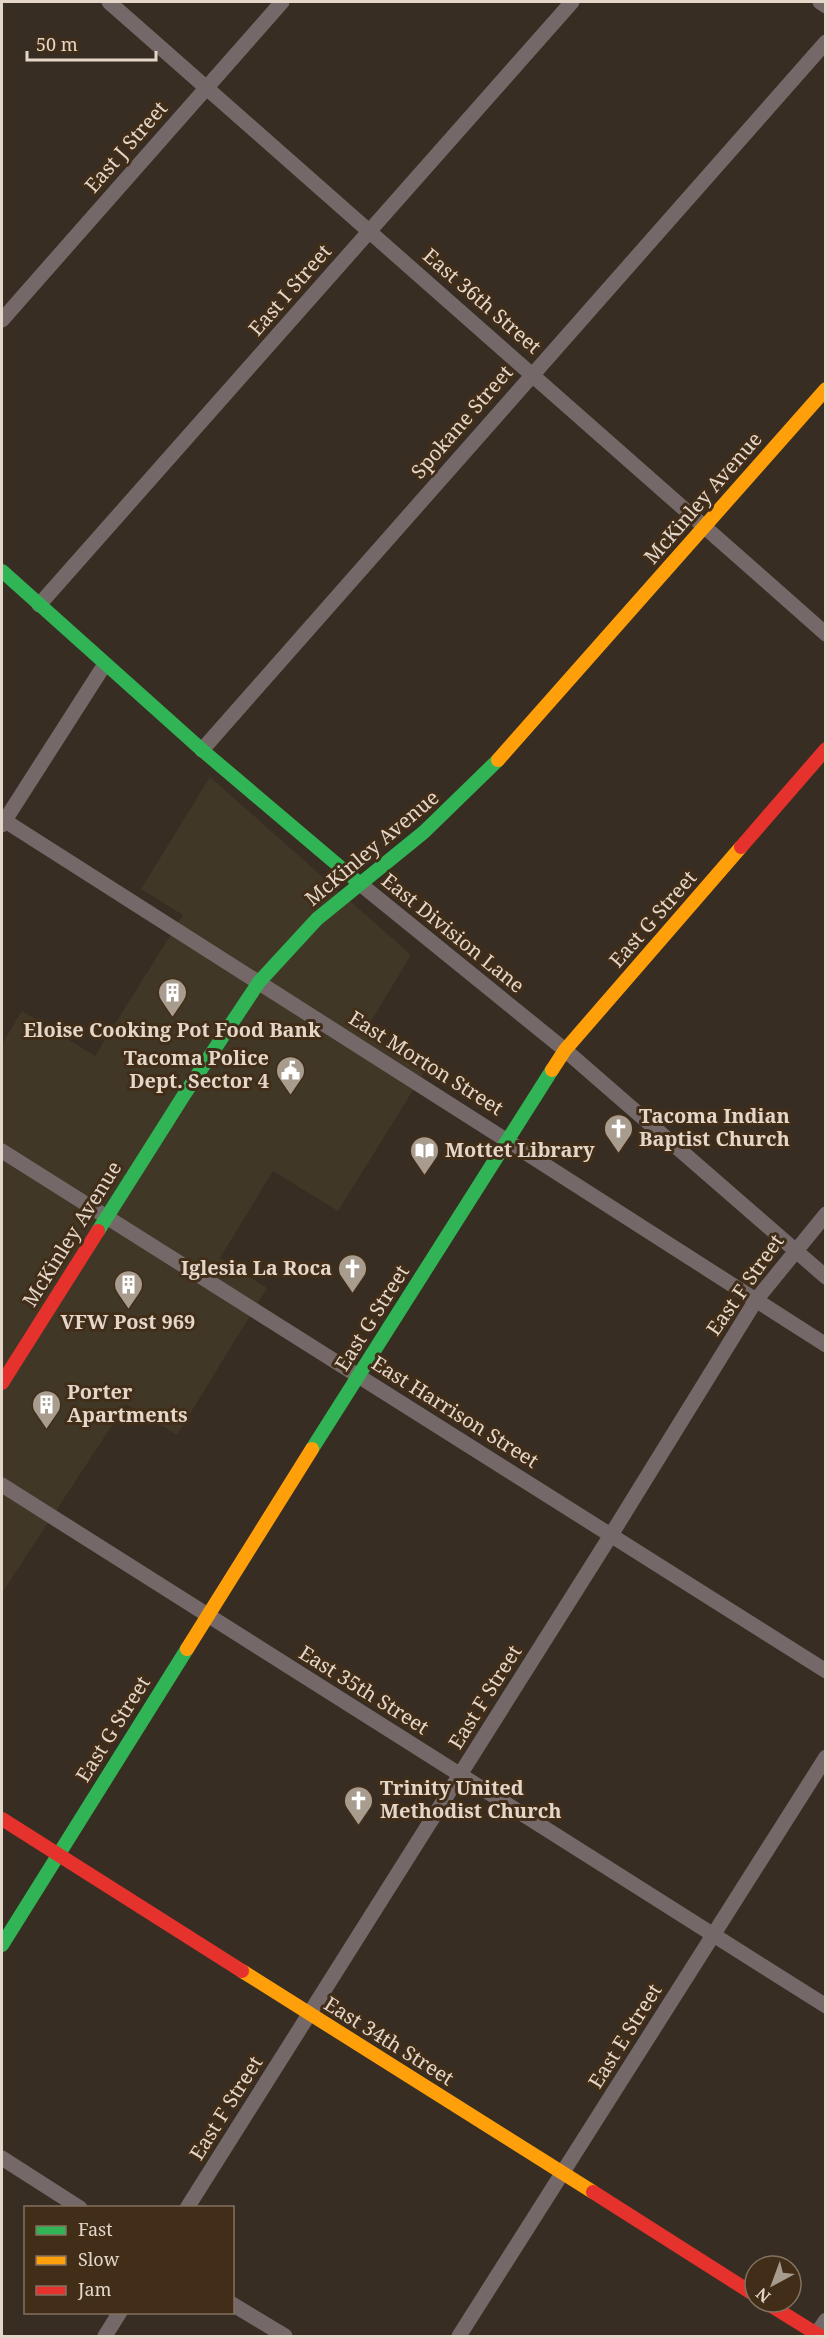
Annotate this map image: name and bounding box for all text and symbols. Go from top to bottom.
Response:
scale bar [27,24,156,62]
text: 50 m [36,32,78,56]
street label: East J Street [78,95,173,198]
street label: East I Street [242,238,337,341]
street label: East 36th Street [418,242,547,359]
street label: Spokane Street [405,359,518,484]
street label: McKinley Avenue [638,426,768,569]
street label: McKinley Avenue [299,784,444,912]
street label: East G Street [603,864,702,973]
street label: East Division Lane [376,867,530,999]
building icon: Eloise Cooking Pot Food Bank [156,976,188,1018]
street label: East Morton Street [344,1004,509,1121]
place label: Eloise Cooking Pot Food Bank [23,1016,321,1043]
place label: Tacoma Police Dept. Sector 4 [124,1044,269,1094]
public building icon: Tacoma Police Dept. Sector 4 [274,1054,306,1096]
place label: Tacoma Indian Baptist Church [639,1102,790,1152]
church icon: Tacoma Indian Baptist Church [602,1112,634,1154]
library icon: Mottet Library [408,1134,440,1176]
place label: Mottet Library [445,1136,595,1163]
street label: McKinley Avenue [16,1156,127,1312]
street label: East F Street [700,1229,789,1341]
church icon: Iglesia La Roca [337,1252,369,1294]
place label: Iglesia La Roca [181,1254,332,1281]
street label: East G Street [328,1260,415,1376]
building icon: VFW Post 969 [112,1268,144,1310]
place label: VFW Post 969 [61,1308,195,1335]
street label: East Harrison Street [367,1349,544,1474]
place label: Porter Apartments [67,1378,188,1428]
building icon: Porter Apartments [30,1388,62,1430]
street label: East 35th Street [294,1639,434,1740]
street label: East F Street [442,1640,527,1754]
street label: East G Street [69,1671,156,1787]
place label: Trinity United Methodist Church [380,1774,562,1824]
church icon: Trinity United Methodist Church [343,1784,375,1826]
street label: East E Street [582,1978,667,2093]
street label: East 34th Street [319,1990,459,2091]
street label: East F Street [183,2051,268,2165]
legend [24,2206,234,2314]
text: Fast [78,2217,113,2241]
text: Slow [78,2247,120,2271]
north arrow [743,2254,803,2314]
text: Jam [77,2277,112,2301]
text: N [751,2283,775,2308]

